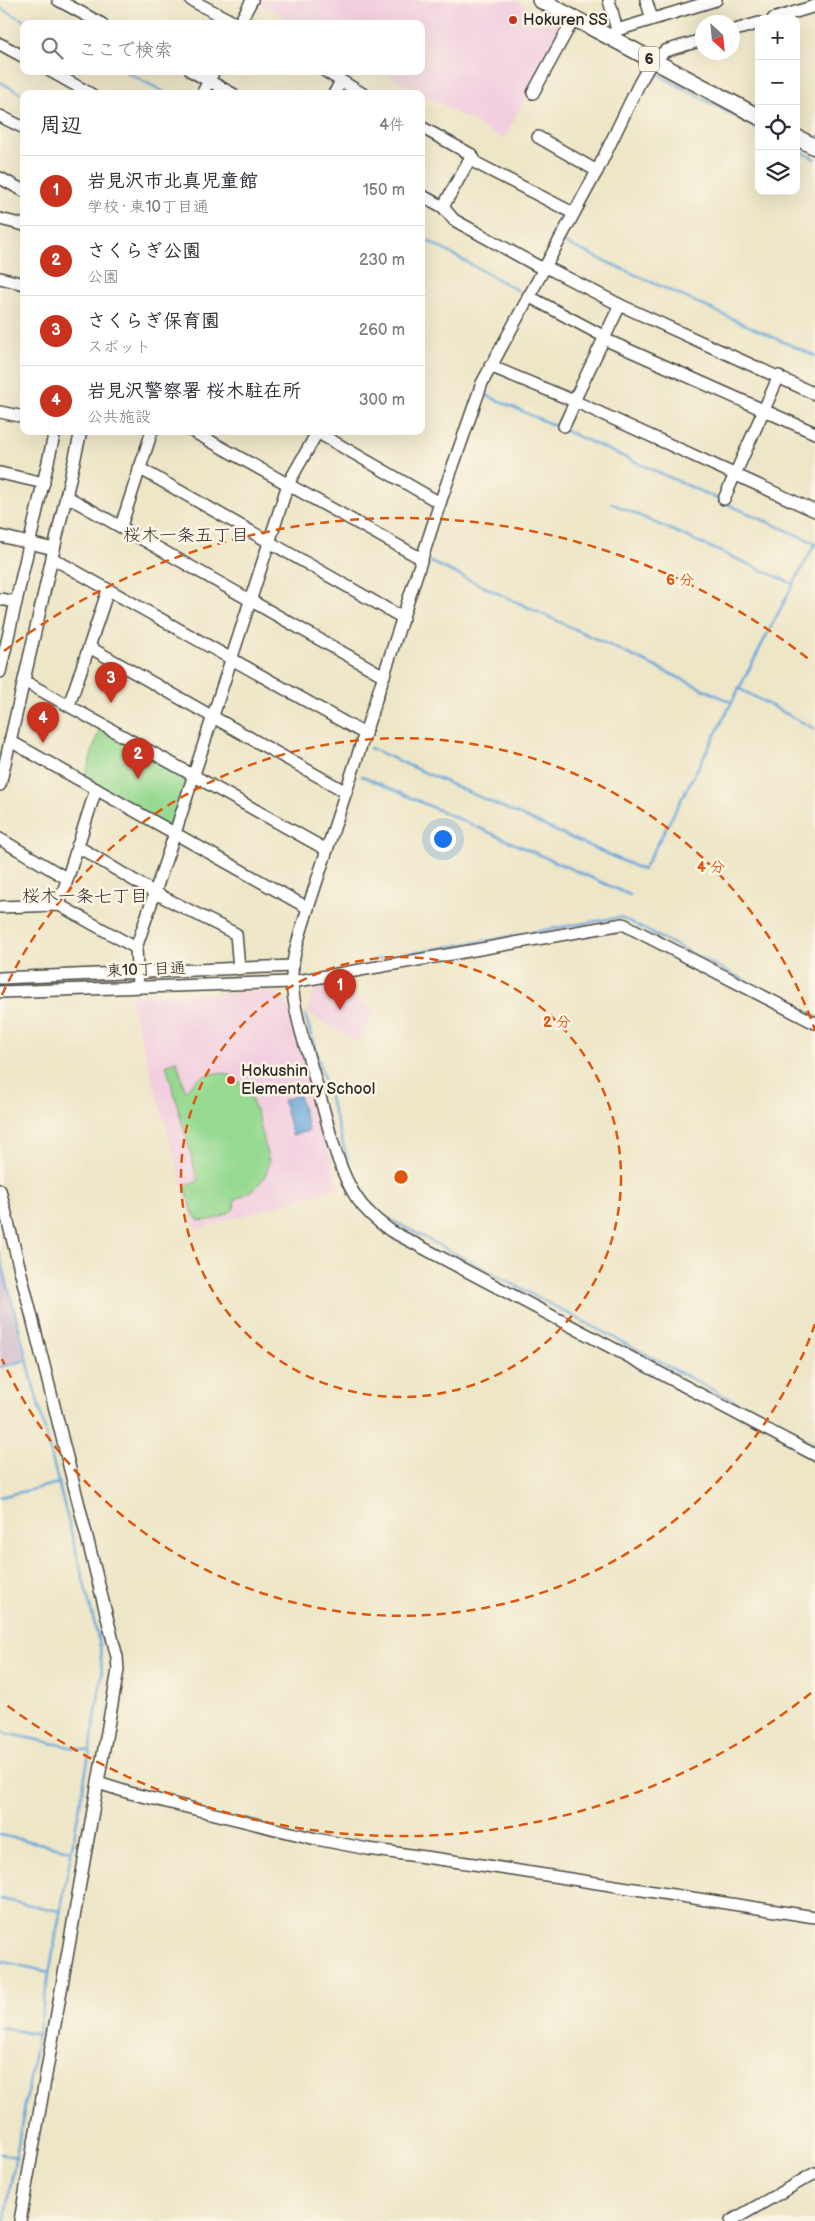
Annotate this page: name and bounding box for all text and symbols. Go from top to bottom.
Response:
place label: Hokuren SS [523,11,608,30]
marker: Hokuren SS [507,14,519,26]
north arrow [695,15,740,60]
map controls [755,15,800,195]
button: + [755,15,800,60]
search box [20,20,425,75]
icon: search [38,34,66,62]
text: ここで検索 [78,39,173,62]
road number: 6 [639,46,659,72]
button: − [755,60,800,105]
button: locate [755,105,800,150]
text: 周辺 [40,113,82,138]
text: 4件 [379,116,405,135]
button: layers [755,150,800,195]
text: 岩見沢市北真児童館 [87,170,258,193]
text: 1 [53,181,59,200]
text: 150 m [363,181,405,200]
text: 学校 · 東10丁目通 [87,198,209,217]
text: さくらぎ公園 [87,240,201,263]
text: 2 [51,251,61,270]
text: 230 m [359,251,405,270]
text: 公園 [87,268,119,287]
text: さくらぎ保育園 [87,310,220,333]
text: 3 [51,321,61,340]
text: 260 m [359,321,405,340]
text: スポット [87,338,151,357]
text: 岩見沢警察署 桜木駐在所 [87,380,301,403]
text: 4 [51,391,61,410]
text: 300 m [359,391,405,410]
text: 公共施設 [87,408,151,427]
district label: 桜木一条五丁目 [123,525,249,546]
text: 6 分 [666,571,694,590]
pin: 3 [95,662,127,703]
pin: 4 [27,702,59,743]
pin: 2 [122,738,154,779]
your location [430,826,456,852]
text: 4 分 [697,858,725,877]
district label: 桜木一条七丁目 [22,886,148,907]
street label: 東10丁目通 [106,959,186,981]
pin: 1 [324,969,356,1010]
text: 2 分 [543,1013,571,1032]
place label: Hokushin Elementary School [241,1062,375,1099]
marker: Hokushin Elementary School [225,1074,237,1086]
centre of rings [392,1168,410,1186]

